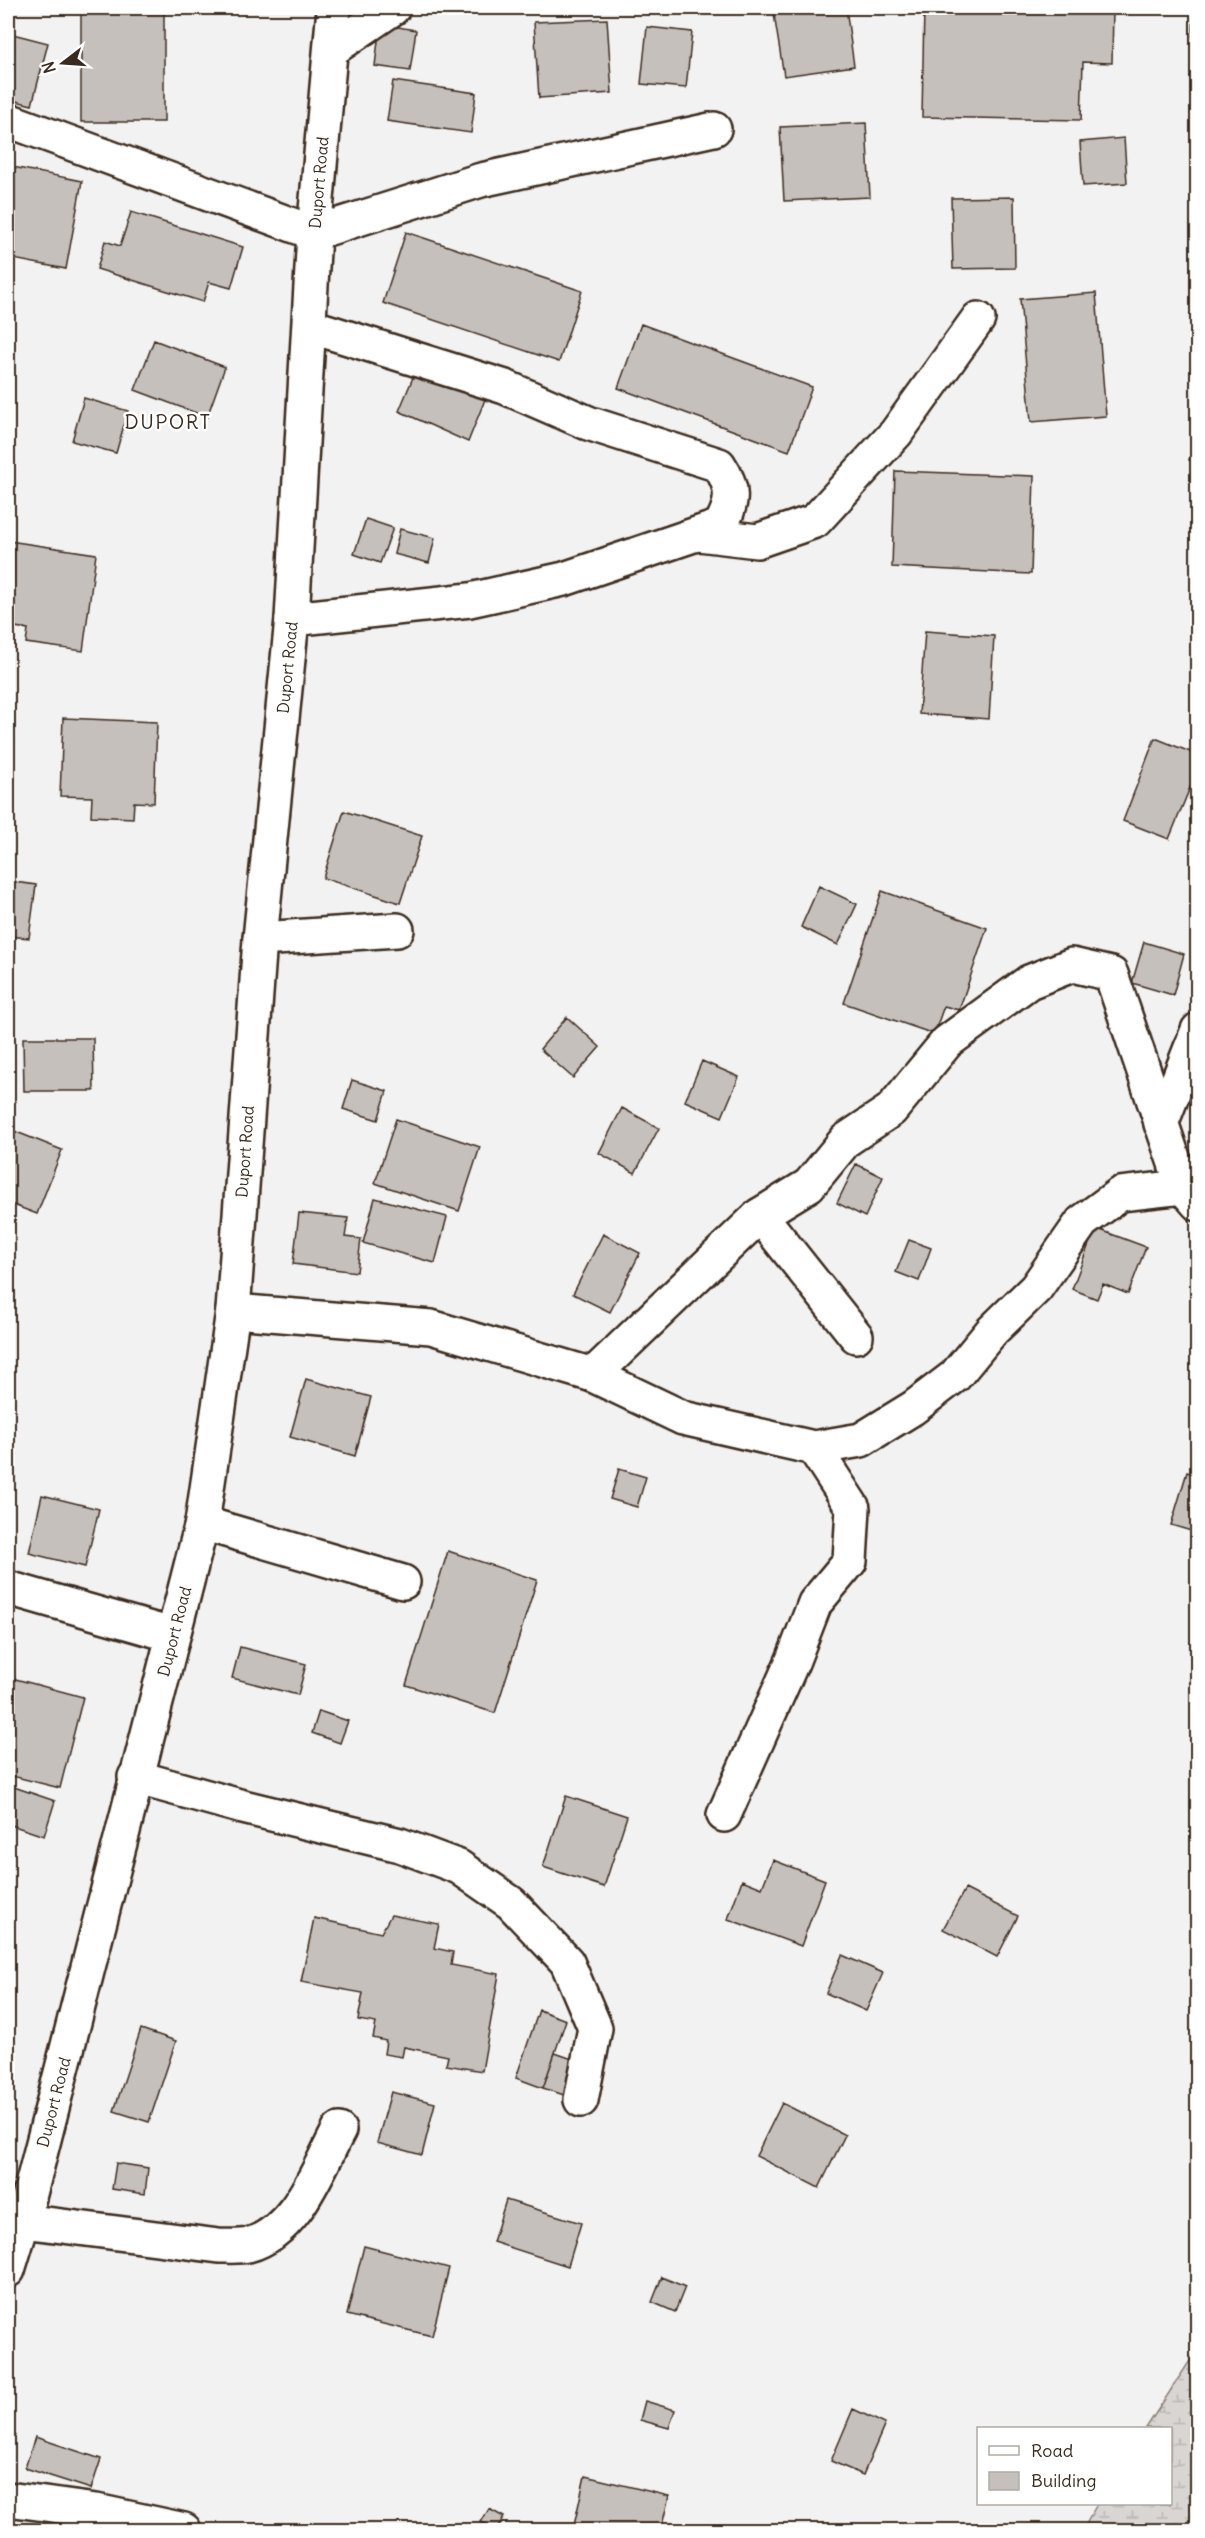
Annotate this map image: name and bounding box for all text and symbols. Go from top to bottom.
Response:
north arrow [33,33,93,93]
text: N [37,59,60,76]
street label: Duport Road [304,136,333,229]
district label: DUPORT [124,409,212,434]
street label: Duport Road [273,621,302,714]
street label: Duport Road [231,1105,258,1198]
street label: Duport Road [153,1584,195,1678]
street label: Duport Road [32,2055,75,2149]
legend [977,2427,1172,2505]
text: Road [1031,2439,1074,2462]
text: Building [1031,2469,1096,2492]

